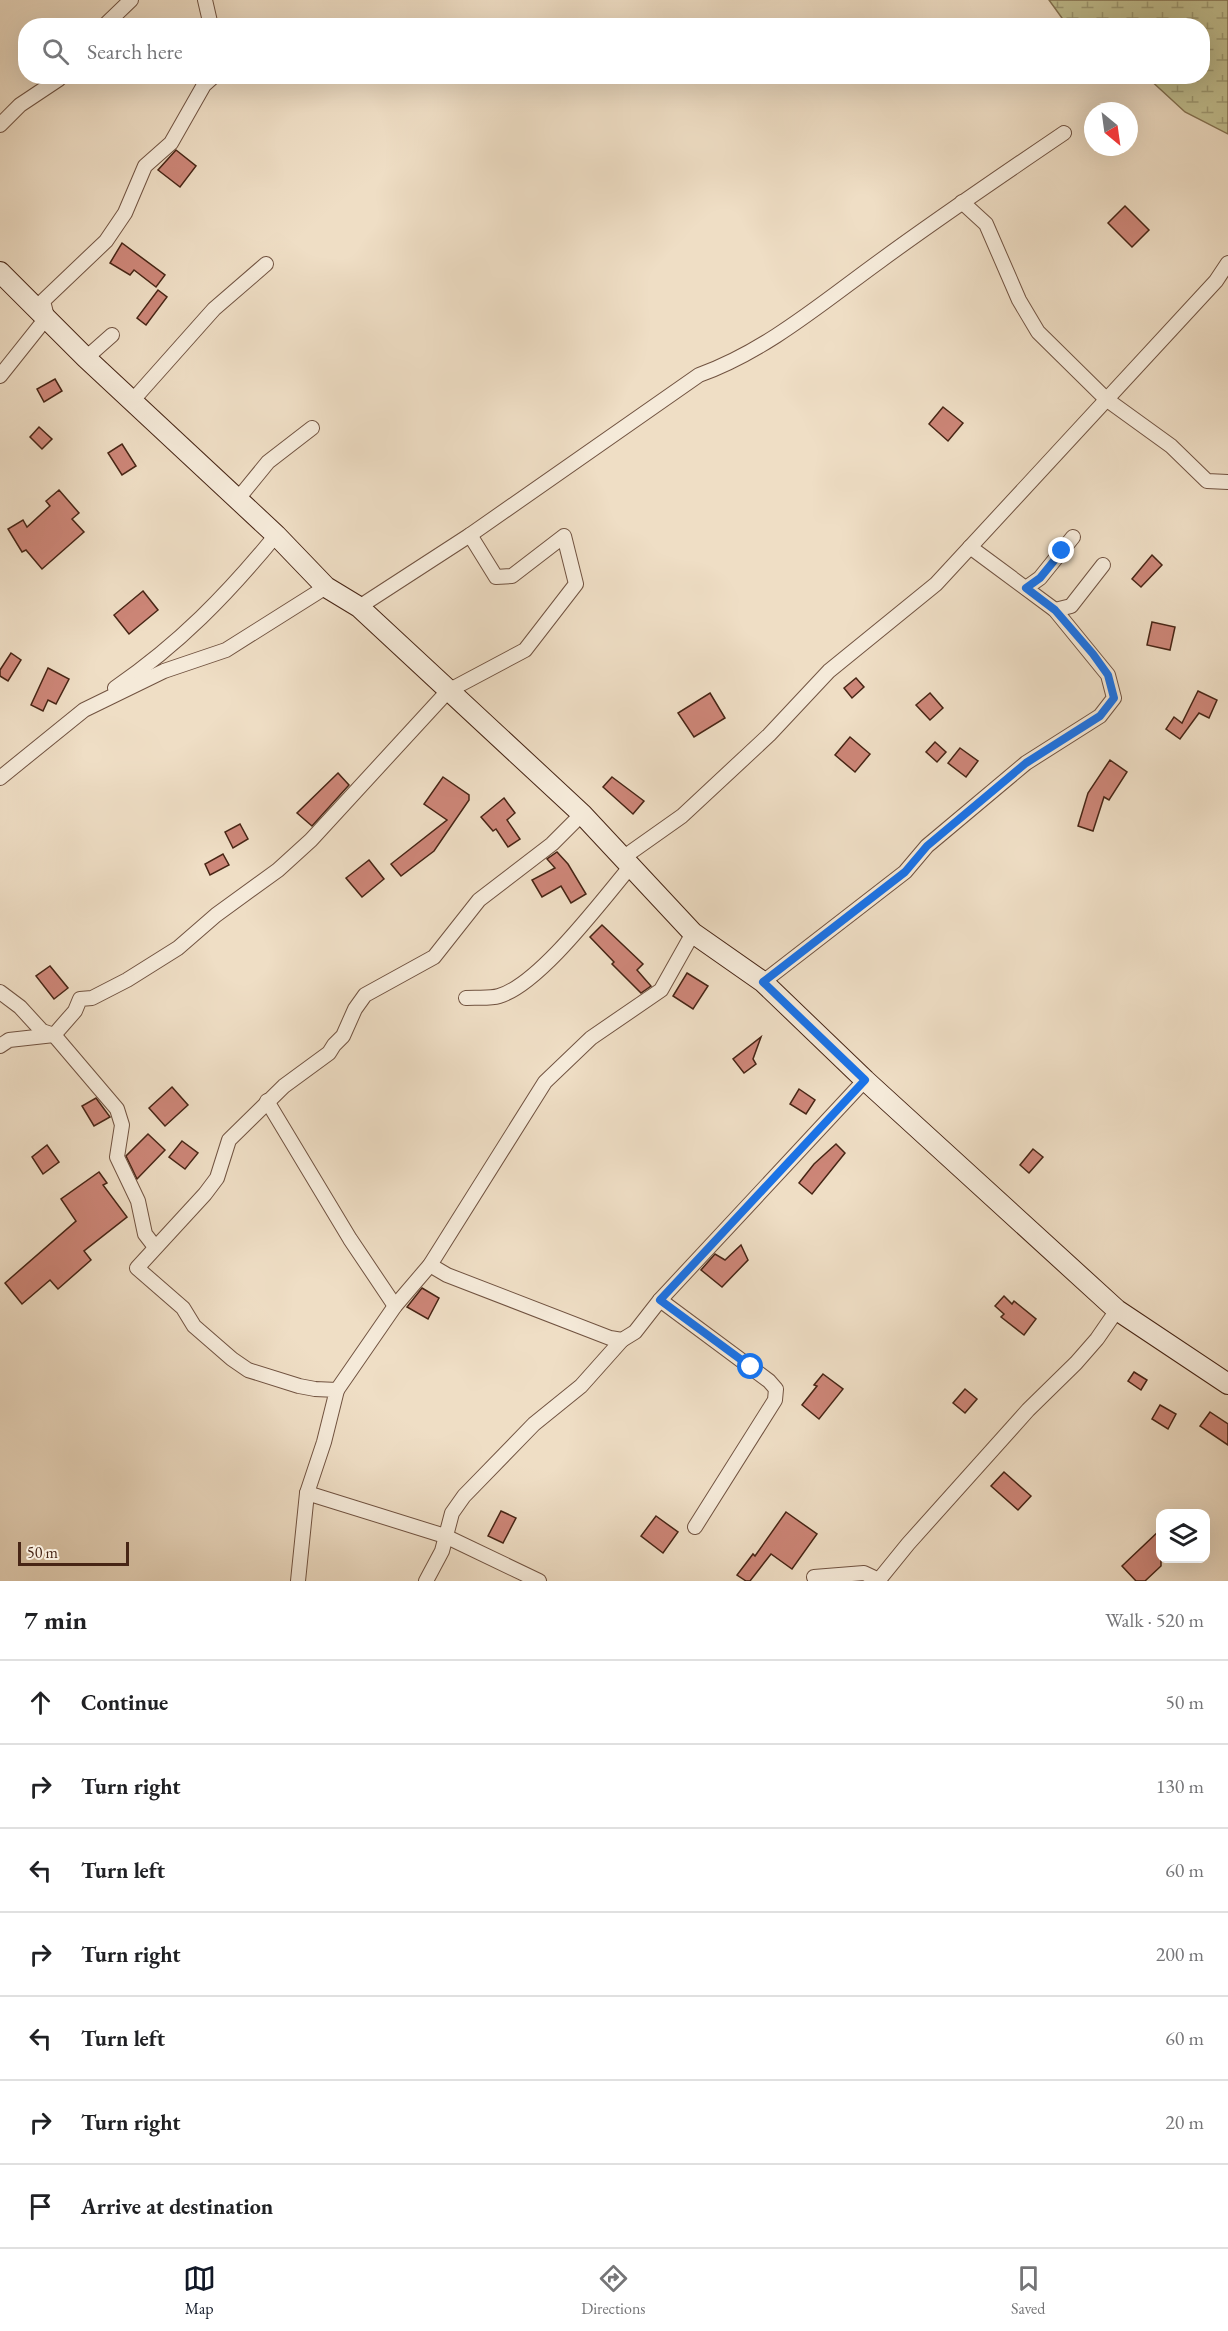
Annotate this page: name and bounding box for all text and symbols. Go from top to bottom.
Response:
search box [18,18,1210,84]
icon: search [39,35,72,68]
text: Search here [87,37,182,66]
north arrow [1084,102,1138,156]
route end [1048,537,1074,563]
route start [737,1353,763,1379]
map controls [1156,1509,1210,1563]
button: layers [1156,1509,1210,1563]
scale bar [18,1539,129,1566]
text: 50 m [27,1542,58,1563]
text: 7 min [24,1603,87,1637]
text: Walk · 520 m [1105,1607,1204,1633]
icon: ahead [24,1686,57,1719]
text: Continue [81,1688,168,1717]
text: 50 m [1165,1689,1204,1715]
icon: right [24,1770,57,1803]
text: Turn right [81,1772,180,1801]
text: 130 m [1156,1773,1204,1799]
icon: left [24,1854,57,1887]
text: Turn left [81,1856,165,1885]
text: 60 m [1165,1857,1204,1883]
icon: right [24,1938,57,1971]
text: Turn right [81,1940,180,1969]
text: 200 m [1156,1941,1204,1967]
icon: left [24,2022,57,2055]
text: Turn left [81,2024,165,2053]
text: 60 m [1165,2025,1204,2051]
icon: right [24,2106,57,2139]
text: Turn right [81,2108,180,2137]
text: 20 m [1165,2109,1204,2135]
icon: arrive [24,2190,57,2223]
text: Arrive at destination [81,2192,273,2221]
tab: Map [183,2262,216,2319]
tab: Directions [581,2262,646,2319]
tab: Saved [1011,2262,1045,2319]

